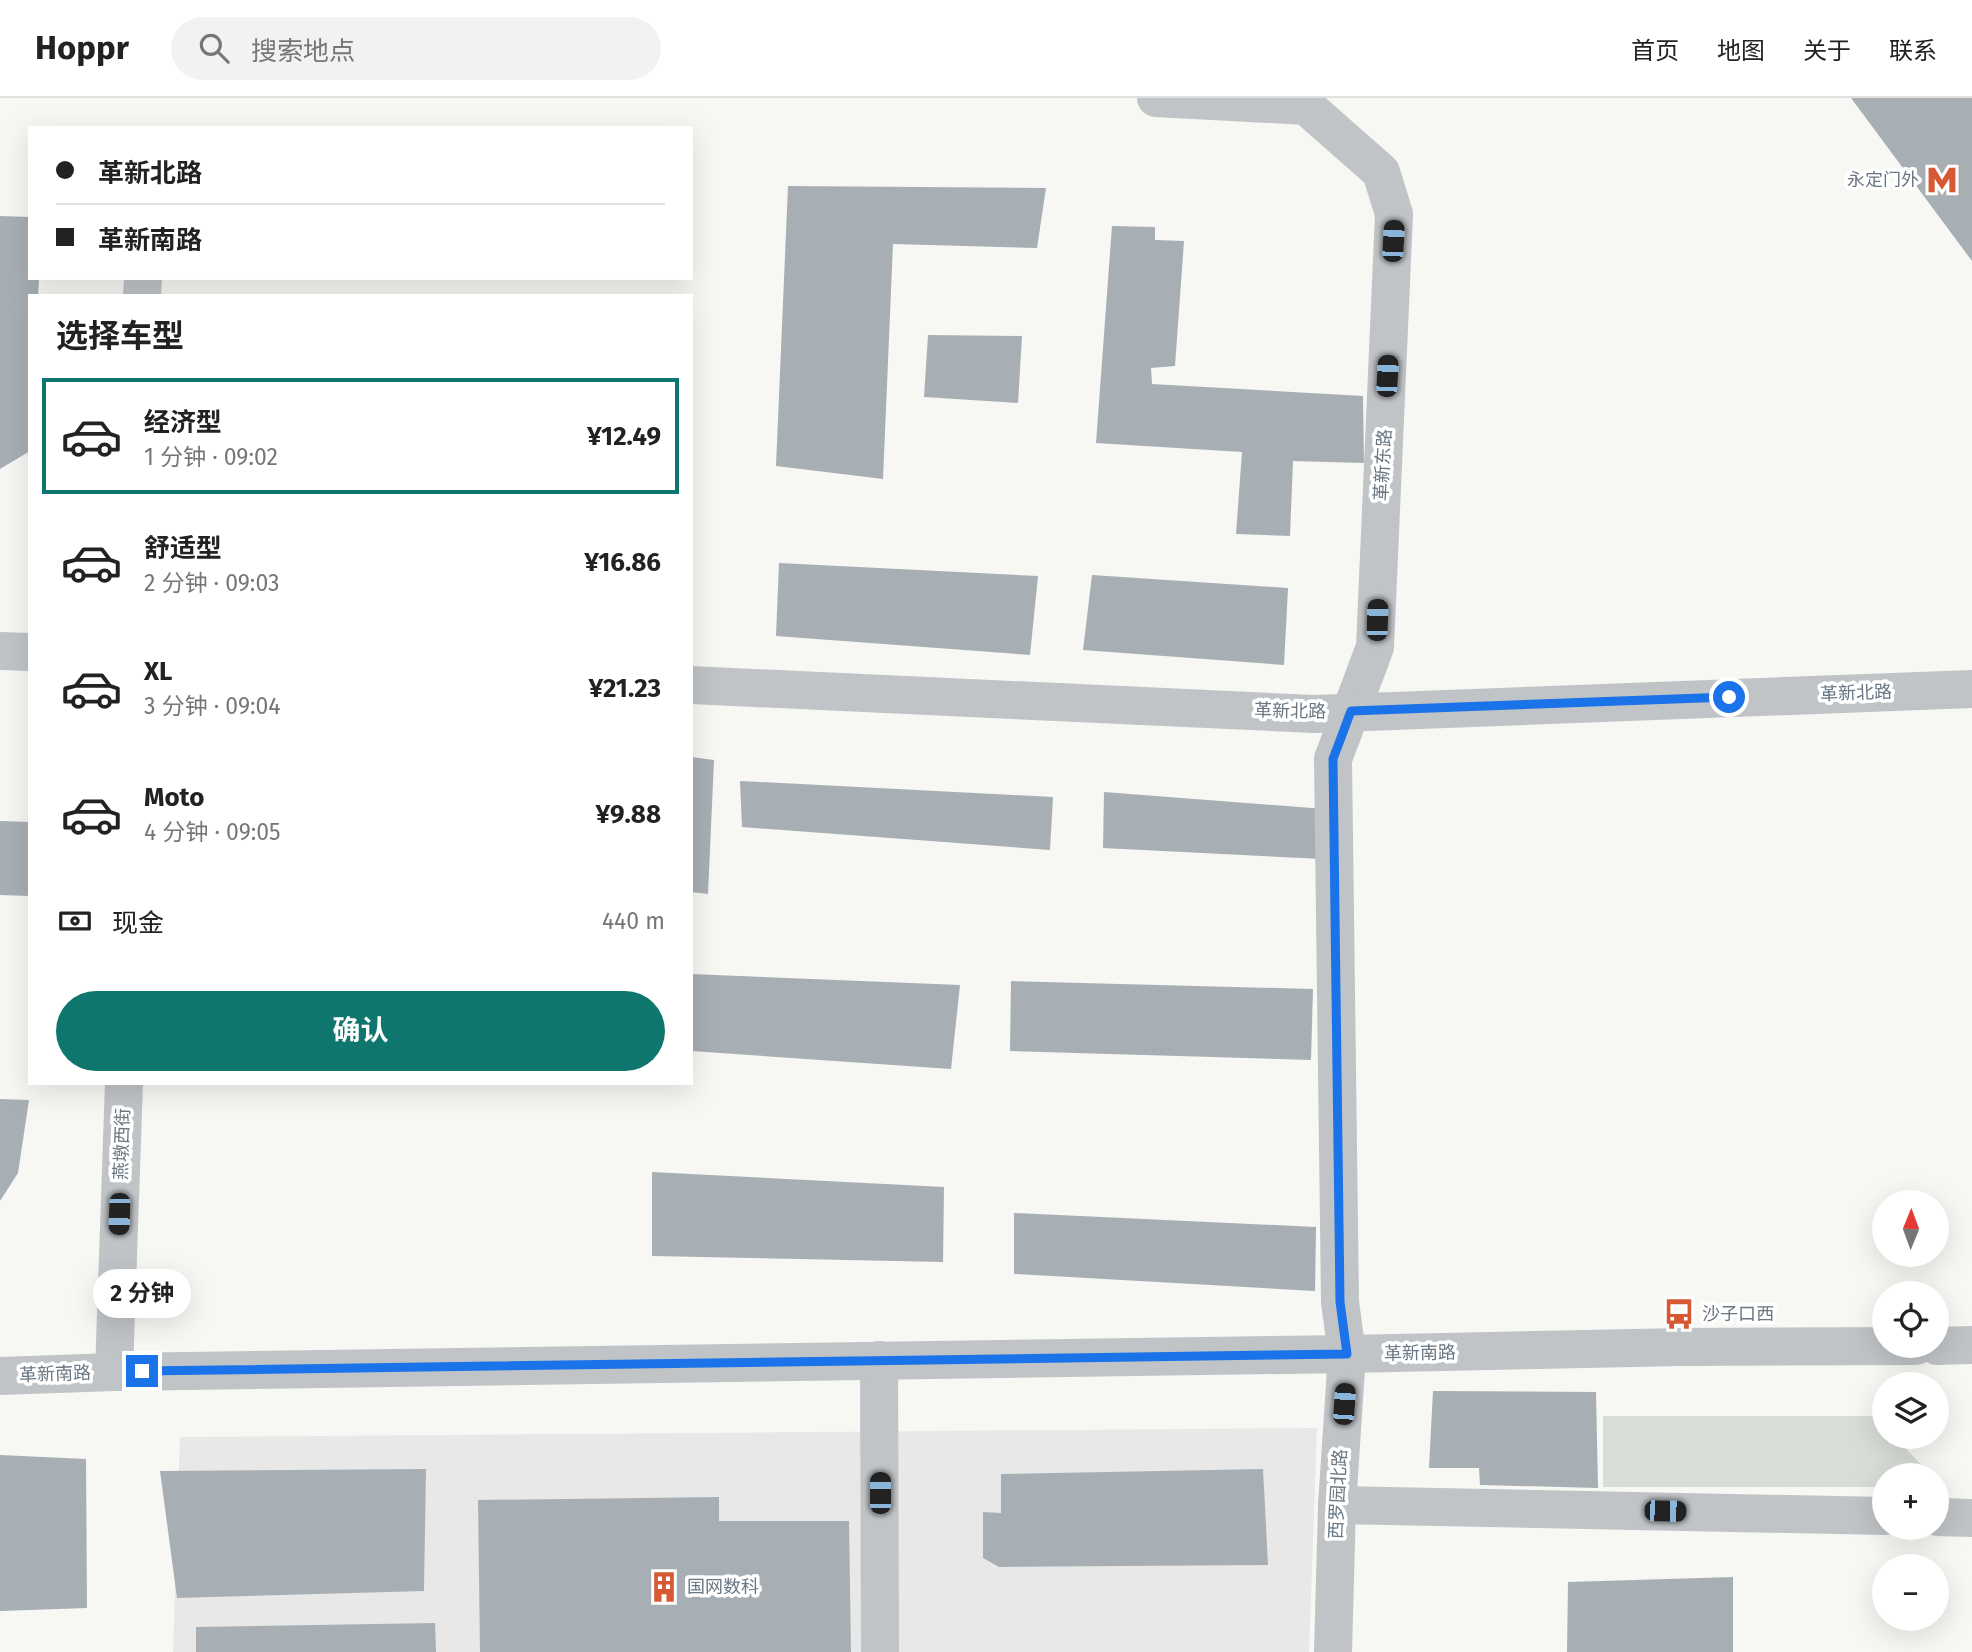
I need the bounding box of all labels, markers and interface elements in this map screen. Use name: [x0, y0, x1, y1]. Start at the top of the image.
search box: [171, 17, 661, 80]
text: Hoppr: [35, 28, 129, 68]
icon: search: [195, 29, 233, 67]
text: 搜索地点: [251, 36, 355, 67]
text: 首页: [1631, 37, 1679, 65]
text: 地图: [1717, 37, 1765, 65]
text: 关于: [1803, 37, 1851, 65]
text: 联系: [1889, 37, 1937, 65]
text: 革新北路: [98, 158, 202, 189]
metro station icon: 永定门外: [1925, 163, 1959, 197]
place label: 永定门外: [1847, 169, 1919, 191]
car: [1382, 219, 1405, 263]
text: 革新南路: [98, 225, 202, 256]
text: 选择车型: [56, 317, 184, 355]
car: [1376, 354, 1399, 398]
icon: car: [60, 405, 123, 468]
text: 经济型: [144, 407, 222, 438]
text: ¥12.49: [587, 421, 661, 452]
street label: 革新东路: [1370, 428, 1396, 502]
text: 1 分钟 · 09:02: [144, 443, 278, 471]
icon: car: [60, 531, 123, 594]
text: 舒适型: [144, 533, 222, 564]
text: ¥16.86: [584, 547, 661, 578]
text: 2 分钟 · 09:03: [144, 569, 279, 597]
car: [1366, 599, 1389, 641]
text: XL: [144, 656, 172, 687]
icon: car: [60, 657, 123, 720]
text: ¥21.23: [589, 673, 661, 704]
route start: [1713, 681, 1745, 713]
street label: 革新北路: [1820, 681, 1892, 705]
text: 3 分钟 · 09:04: [144, 692, 281, 720]
street label: 革新北路: [1254, 699, 1326, 723]
text: Moto: [144, 782, 204, 813]
icon: car: [60, 783, 123, 846]
text: ¥9.88: [596, 799, 661, 830]
text: 4 分钟 · 09:05: [144, 818, 281, 846]
icon: cash: [56, 902, 94, 940]
text: 440 m: [602, 907, 665, 935]
text: 现金: [112, 908, 164, 939]
button: 确认: [56, 991, 665, 1071]
street label: 燕墩西街: [110, 1108, 134, 1180]
north arrow: [1872, 1190, 1950, 1267]
map controls: [1872, 1190, 1949, 1631]
car: [108, 1193, 131, 1235]
callout: 2 分钟: [93, 1270, 191, 1318]
text: 2 分钟: [110, 1279, 174, 1307]
button: locate: [1872, 1281, 1949, 1358]
bus stop icon: 沙子口西: [1662, 1297, 1696, 1331]
place label: 沙子口西: [1702, 1303, 1774, 1325]
street label: 革新南路: [1384, 1341, 1456, 1365]
route end: [126, 1355, 158, 1387]
street label: 革新南路: [19, 1362, 91, 1386]
button: layers: [1872, 1372, 1949, 1449]
car: [1333, 1382, 1356, 1426]
street label: 西罗园北路: [1325, 1448, 1351, 1540]
button: +: [1872, 1463, 1949, 1540]
car: [870, 1472, 891, 1514]
car: [1644, 1500, 1687, 1522]
button: −: [1872, 1554, 1949, 1631]
building icon: 国网数科: [647, 1570, 681, 1604]
place label: 国网数科: [687, 1576, 759, 1598]

